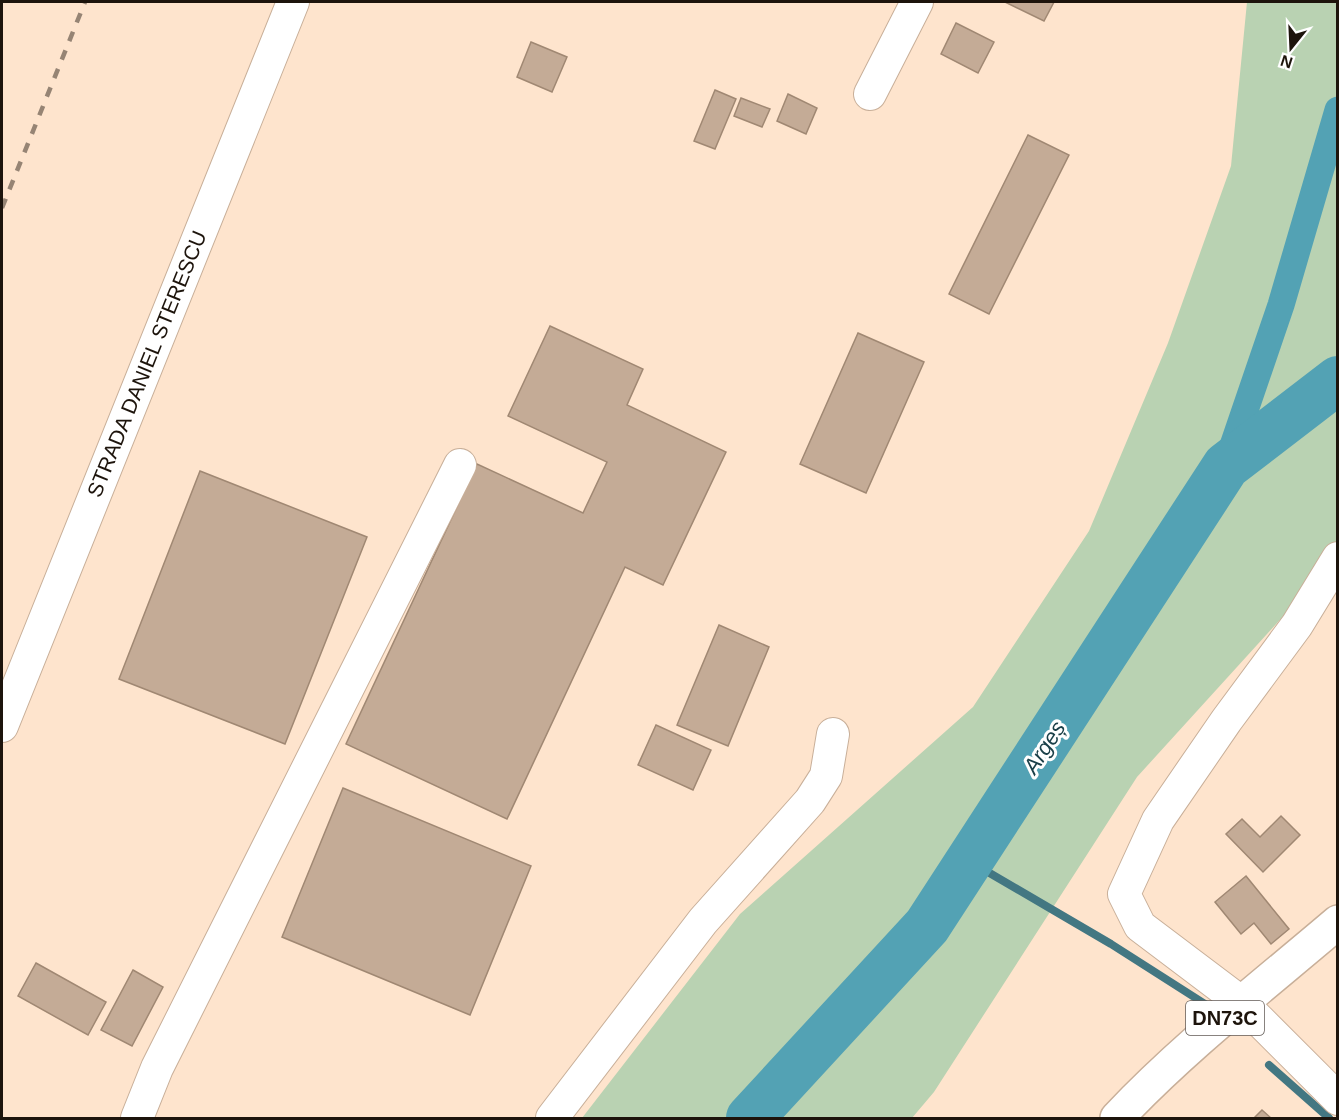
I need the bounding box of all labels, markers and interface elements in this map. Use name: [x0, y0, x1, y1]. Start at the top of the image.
north arrow: [1261, 18, 1321, 78]
text: N: [1278, 52, 1295, 72]
street label: STRADA DANIEL STERESCU: [82, 227, 211, 500]
water label: Argeș: [1017, 716, 1071, 780]
road number: DN73C: [1186, 1001, 1264, 1035]

